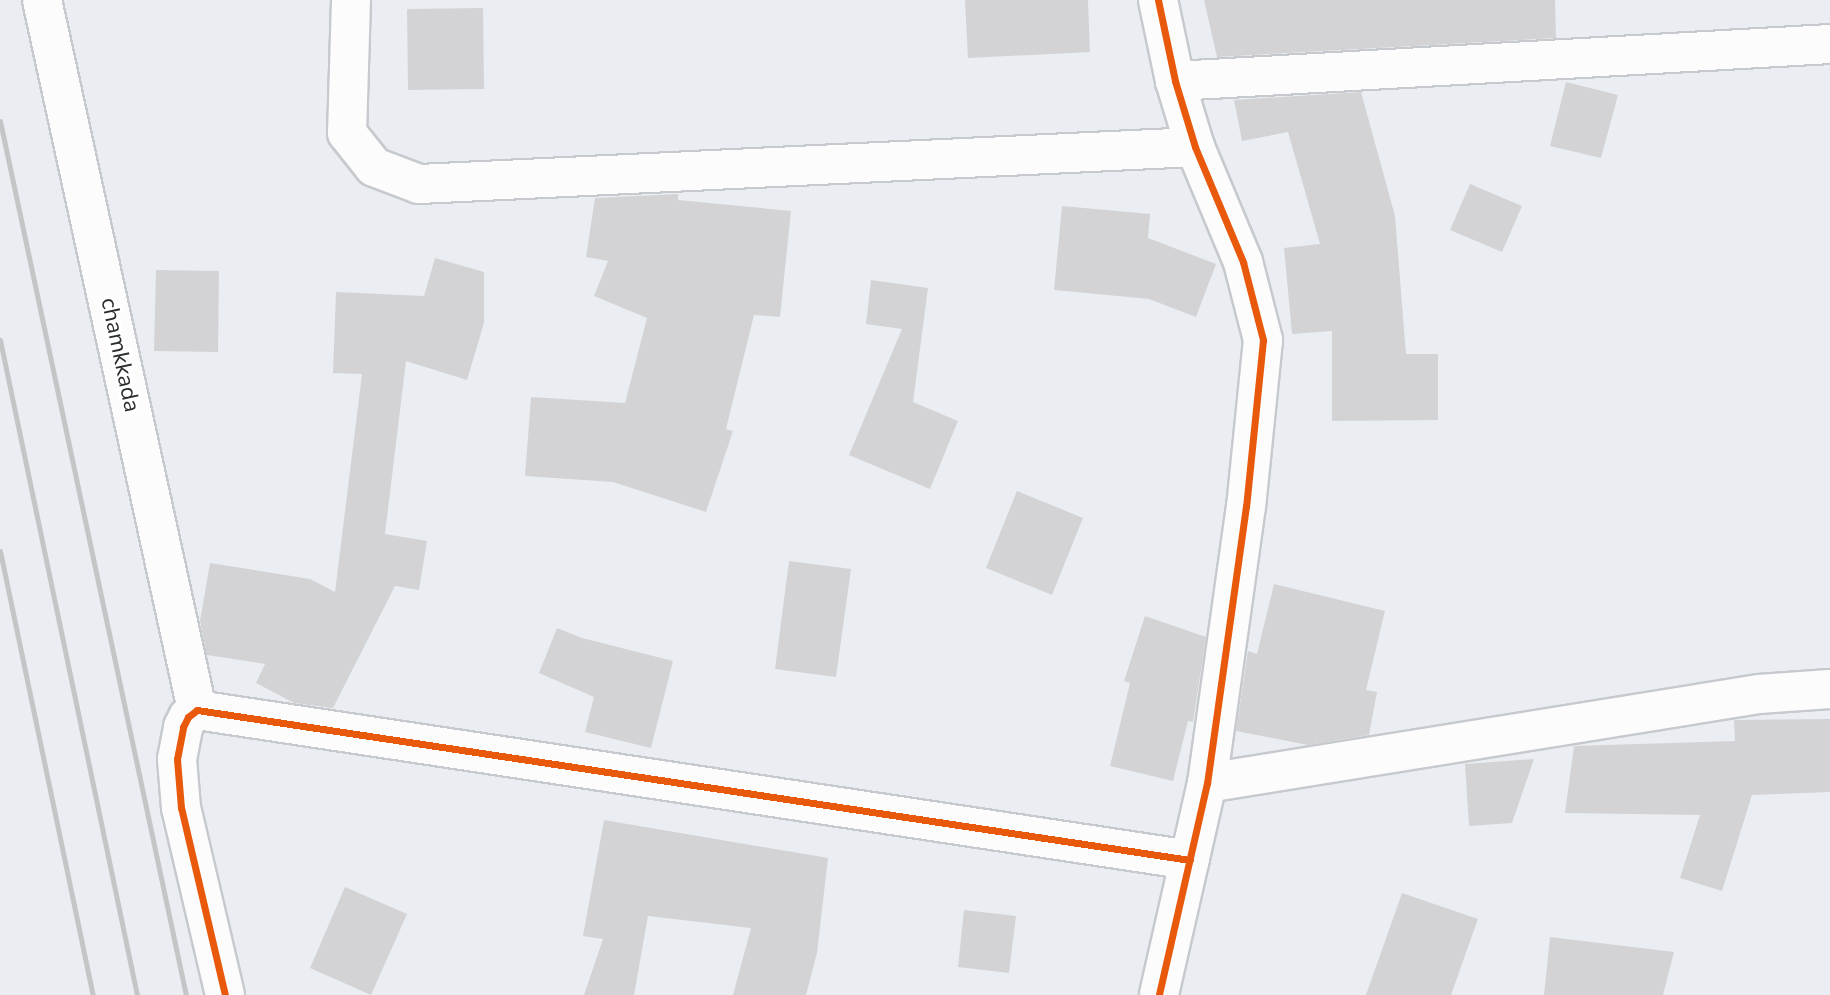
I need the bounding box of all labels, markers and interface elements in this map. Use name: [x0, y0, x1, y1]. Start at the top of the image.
street label: chamkkada: [94, 295, 146, 415]

